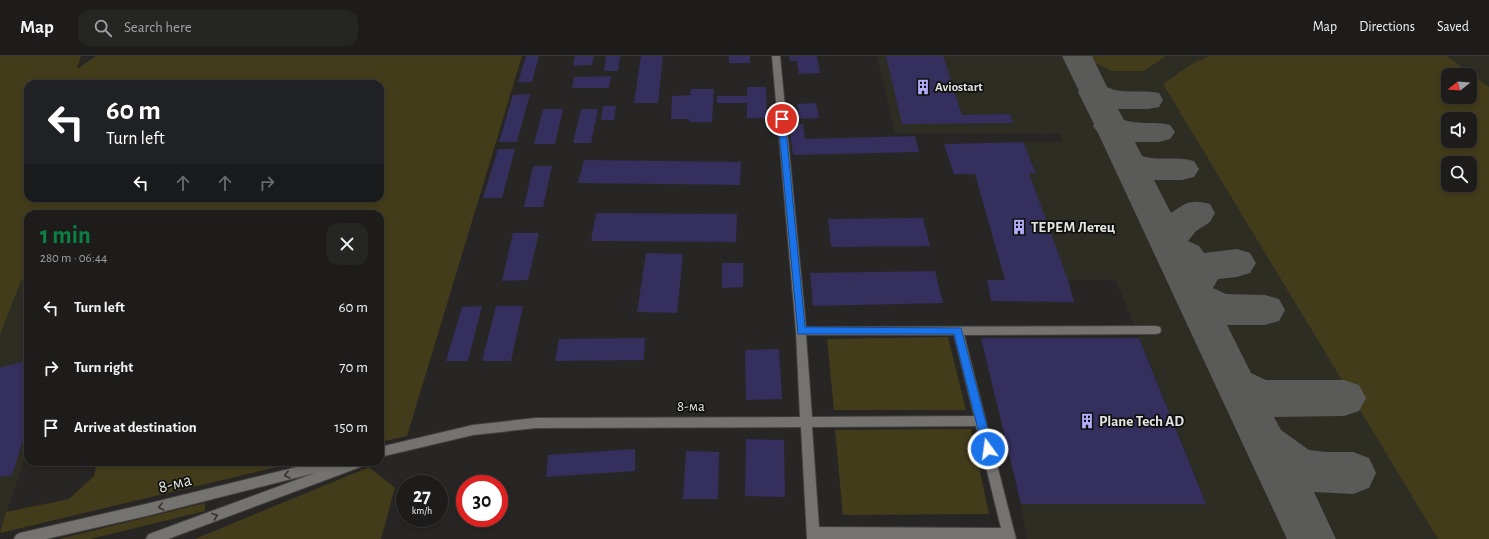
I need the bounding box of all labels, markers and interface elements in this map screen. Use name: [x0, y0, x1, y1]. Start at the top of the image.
search box: [78, 10, 358, 46]
icon: search: [92, 17, 114, 39]
text: Map: [20, 18, 54, 37]
text: Search here: [124, 20, 192, 35]
text: Map: [1313, 20, 1337, 34]
text: Directions: [1359, 20, 1415, 34]
text: Saved: [1437, 20, 1469, 34]
north arrow: [1441, 68, 1477, 104]
map controls: [1441, 68, 1477, 192]
building icon: Aviostart: [914, 78, 932, 96]
place label: Aviostart: [935, 81, 983, 94]
icon: left: [40, 96, 92, 148]
text: 60 m: [106, 97, 161, 125]
pin: [765, 102, 799, 136]
icon: arrive: [771, 108, 793, 130]
button: sound: [1441, 112, 1477, 148]
text: Turn left: [106, 130, 165, 148]
button: search: [1441, 156, 1477, 192]
icon: left: [130, 172, 152, 194]
icon: ahead: [172, 172, 194, 194]
icon: ahead: [214, 172, 236, 194]
icon: right: [256, 172, 278, 194]
building icon: ТЕРЕМ Летец: [1010, 218, 1028, 236]
place label: ТЕРЕМ Летец: [1031, 220, 1116, 235]
button: close: [326, 223, 368, 265]
text: 1 min: [40, 224, 91, 248]
text: 280 m · 06:44: [40, 252, 107, 265]
icon: left: [40, 297, 62, 319]
text: Turn left: [74, 300, 125, 315]
text: 60 m: [339, 300, 368, 315]
icon: right: [40, 357, 62, 379]
text: Turn right: [74, 360, 133, 375]
text: 70 m: [339, 360, 368, 375]
street label: 8-ма: [677, 399, 705, 414]
building icon: Plane Tech AD: [1078, 412, 1096, 430]
place label: Plane Tech AD: [1099, 414, 1184, 429]
icon: arrive: [40, 417, 62, 439]
text: Arrive at destination: [74, 420, 197, 435]
text: 150 m: [334, 420, 368, 435]
position arrow: [967, 428, 1009, 470]
one-way arrow: [284, 470, 291, 479]
street label: 8-ма: [157, 471, 193, 497]
speed limit sign: 30: [456, 475, 508, 527]
text: 27: [413, 486, 431, 506]
one-way arrow: [158, 502, 164, 510]
text: km/h: [412, 506, 432, 516]
one-way arrow: [211, 512, 218, 520]

